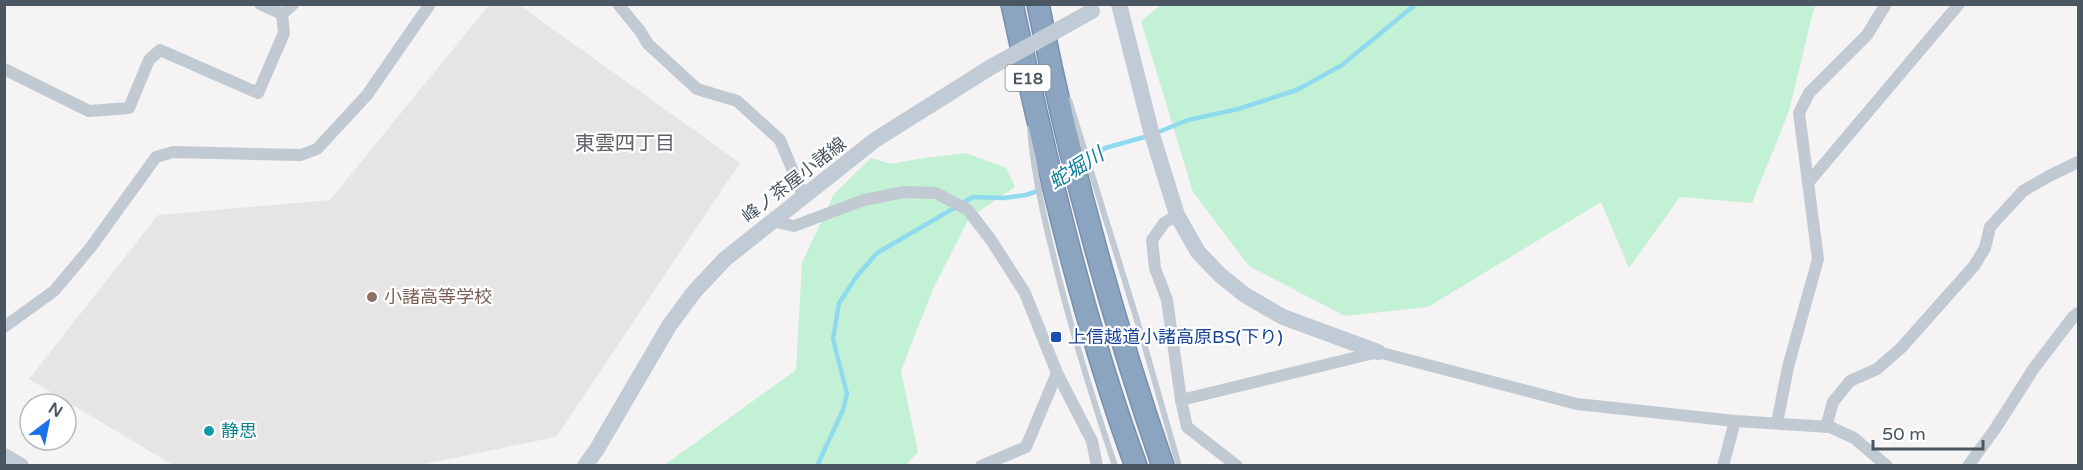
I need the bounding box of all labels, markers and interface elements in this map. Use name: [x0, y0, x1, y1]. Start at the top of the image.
road number: E18: [1006, 65, 1050, 91]
district label: 東雲四丁目: [575, 132, 675, 156]
street label: 峰ノ茶屋小諸線: [738, 133, 850, 227]
water label: 蛇堀川: [1045, 142, 1110, 195]
place label: 小諸高等学校: [384, 286, 492, 308]
marker: 小諸高等学校: [365, 290, 379, 304]
place label: 上信越道小諸高原BS(下り): [1068, 326, 1283, 348]
marker: 上信越道小諸高原BS(下り): [1049, 330, 1063, 344]
north arrow: [18, 392, 78, 452]
text: N: [45, 398, 66, 422]
scale bar: [1873, 413, 1982, 451]
place label: 静思: [221, 420, 257, 442]
text: 50 m: [1882, 423, 1926, 445]
marker: 静思: [202, 424, 216, 438]

